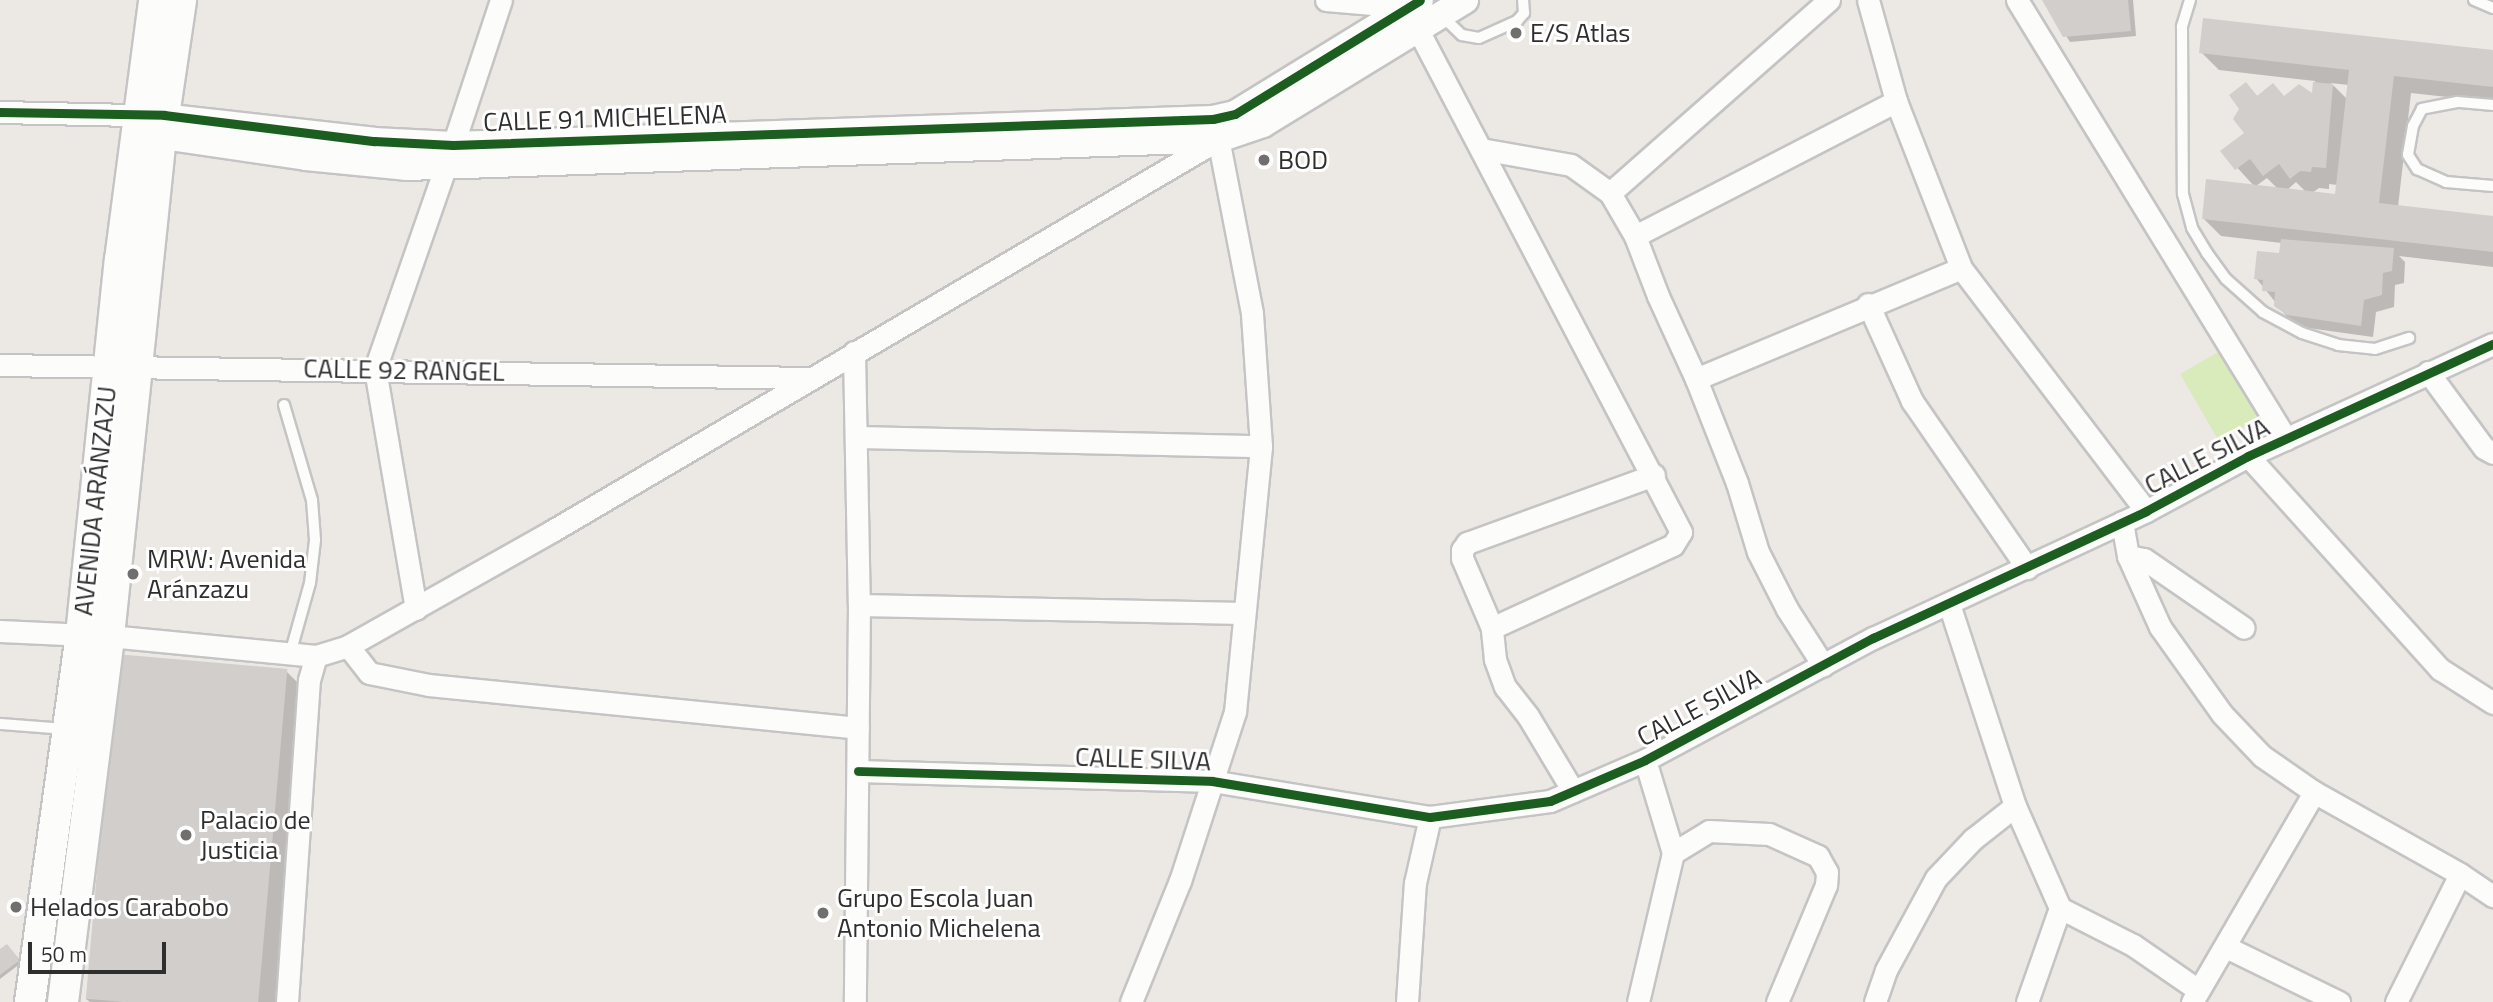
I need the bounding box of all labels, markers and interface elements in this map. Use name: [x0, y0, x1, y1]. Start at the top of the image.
place label: E/S Atlas: [1530, 17, 1630, 49]
marker: E/S Atlas: [1508, 25, 1524, 41]
street label: CALLE 91 MICHELENA: [483, 98, 727, 138]
place label: BOD: [1278, 144, 1328, 176]
marker: BOD: [1256, 152, 1272, 168]
street label: CALLE 92 RANGEL: [303, 353, 505, 387]
street label: AVENIDA ARÁNZAZU: [67, 385, 123, 617]
street label: CALLE SILVA: [2139, 411, 2275, 501]
place label: MRW: Avenida Aránzazu: [147, 543, 306, 604]
marker: MRW: Avenida Aránzazu: [125, 566, 141, 582]
street label: CALLE SILVA: [1632, 661, 1766, 753]
street label: CALLE SILVA: [1075, 741, 1211, 777]
place label: Palacio de Justicia: [200, 804, 311, 866]
marker: Palacio de Justicia: [178, 827, 194, 843]
place label: Grupo Escola Juan Antonio Michelena: [837, 882, 1040, 944]
place label: Helados Carabobo: [30, 891, 229, 923]
marker: Helados Carabobo: [8, 899, 24, 915]
marker: Grupo Escola Juan Antonio Michelena: [815, 905, 831, 921]
scale bar: [32, 928, 170, 972]
text: 50 m: [41, 938, 87, 970]

